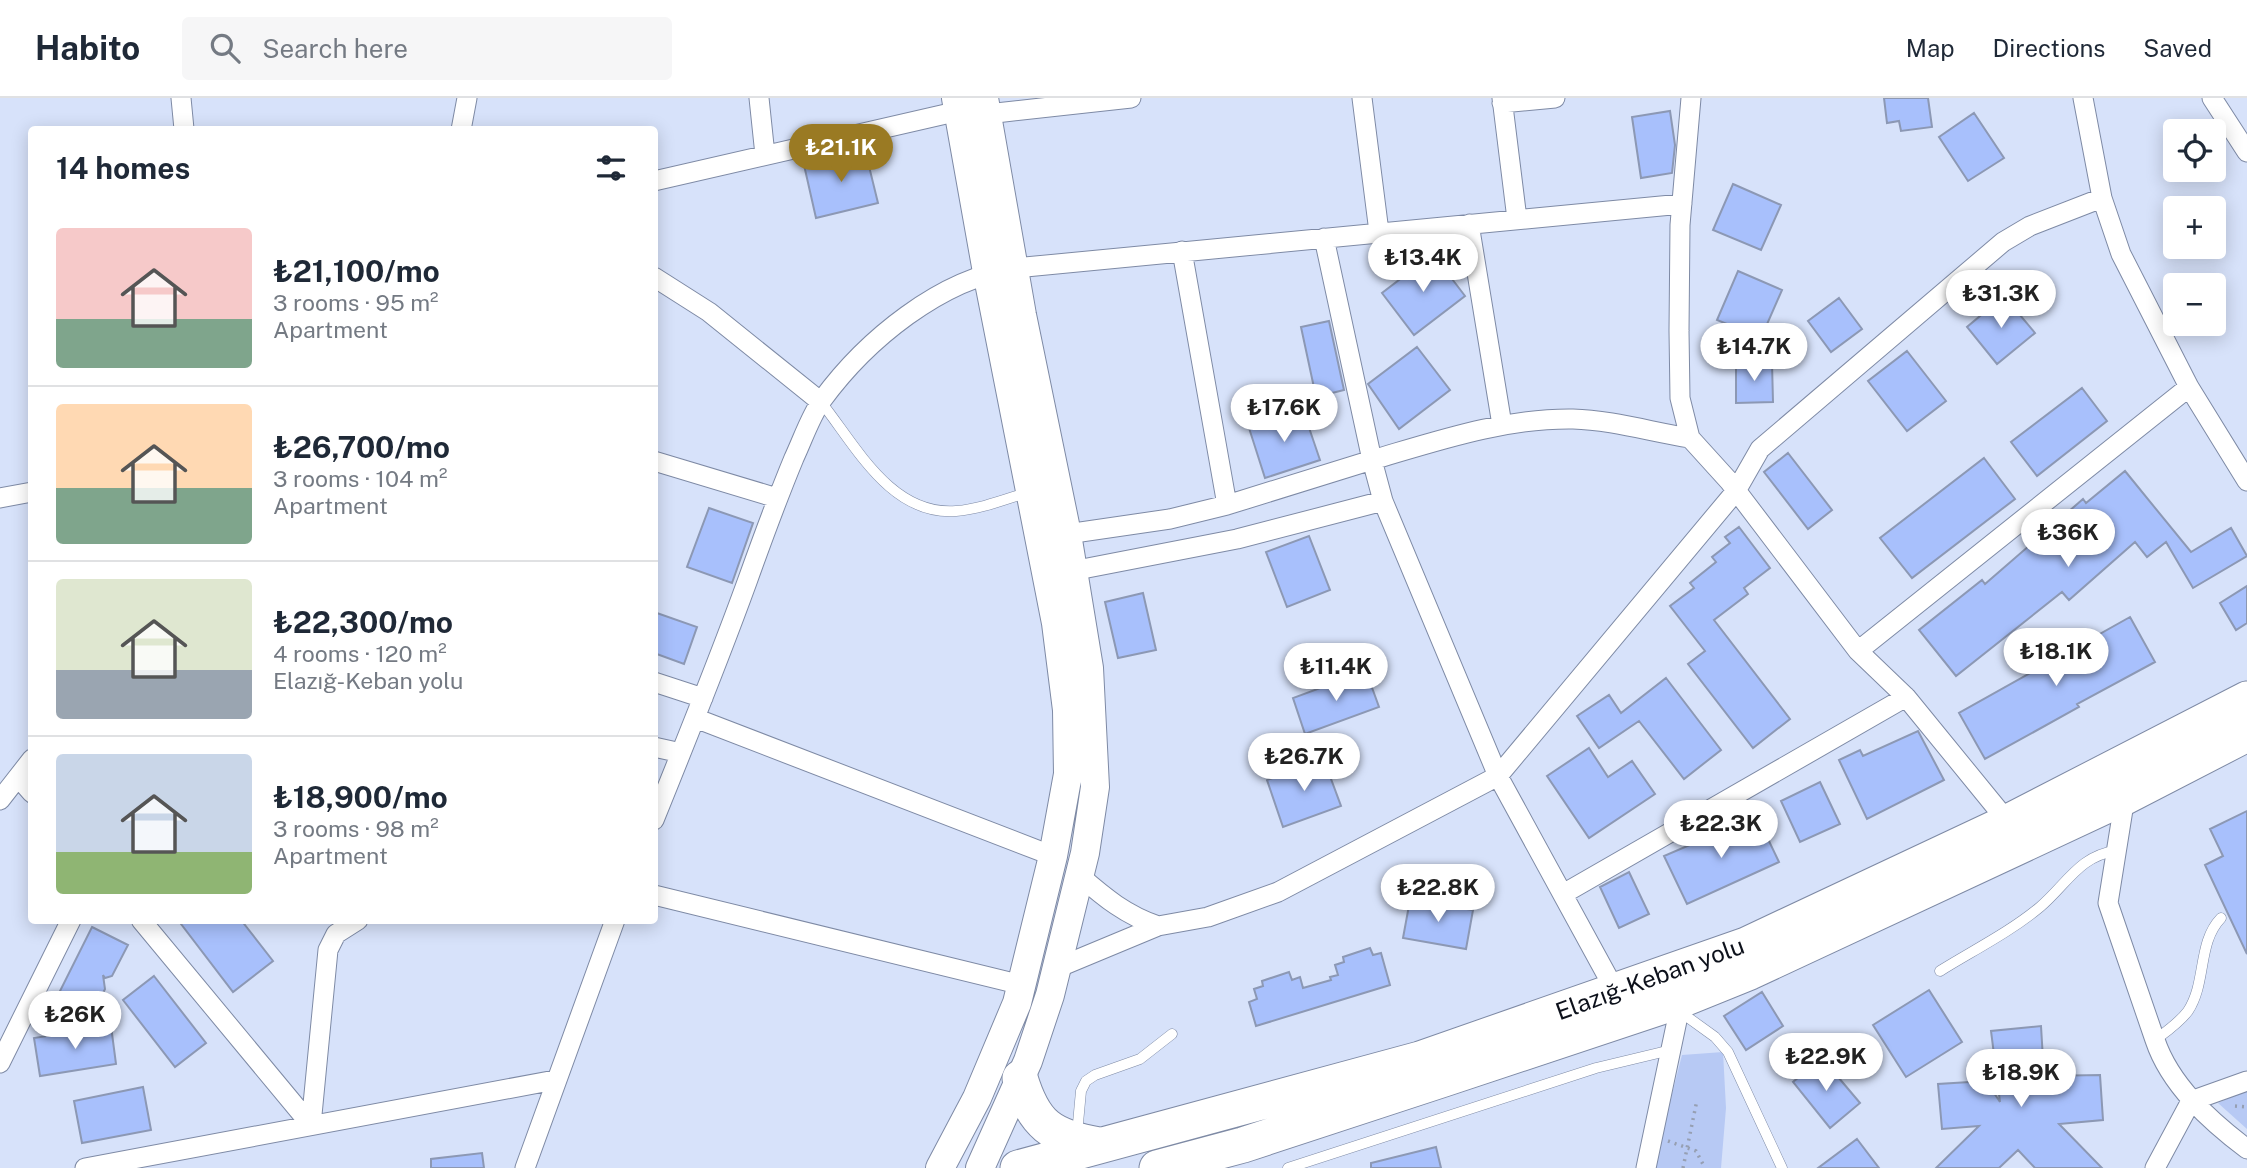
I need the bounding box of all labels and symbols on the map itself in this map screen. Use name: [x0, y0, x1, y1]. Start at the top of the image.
pin: ₺21.1K: [784, 125, 898, 184]
pin: ₺13.4K: [1366, 234, 1480, 294]
pin: ₺31.3K: [1944, 271, 2058, 330]
pin: ₺14.7K: [1697, 324, 1811, 383]
pin: ₺17.6K: [1227, 384, 1341, 444]
pin: ₺36K: [2027, 510, 2109, 569]
pin: ₺18.1K: [1999, 628, 2113, 688]
pin: ₺11.4K: [1279, 644, 1393, 703]
pin: ₺26.7K: [1247, 734, 1361, 793]
pin: ₺22.3K: [1664, 800, 1778, 860]
pin: ₺22.8K: [1381, 864, 1495, 924]
street label: Elazığ-Keban yolu: [1552, 931, 1748, 1025]
pin: ₺26K: [34, 992, 116, 1051]
pin: ₺22.9K: [1769, 1034, 1883, 1093]
pin: ₺18.9K: [1964, 1049, 2078, 1109]

